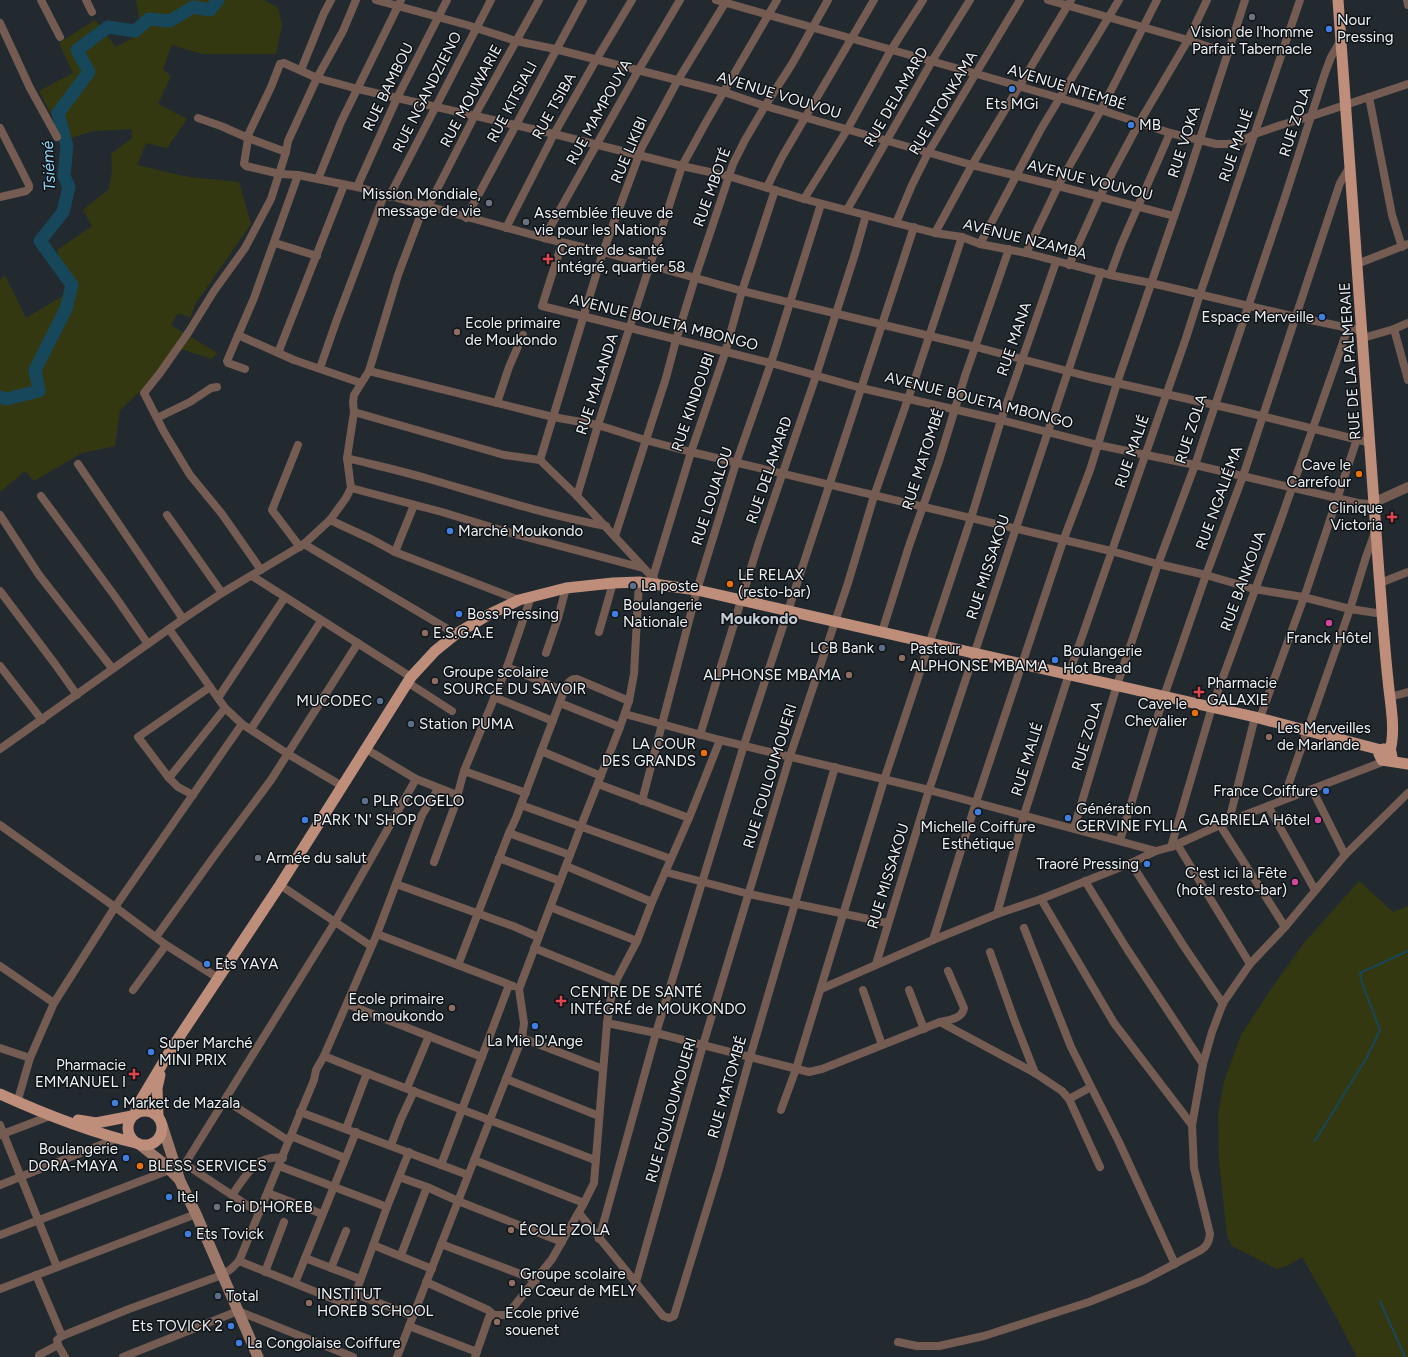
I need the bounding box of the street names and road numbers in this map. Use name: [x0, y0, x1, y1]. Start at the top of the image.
street label: RUE NGANDZIENO: [389, 28, 465, 156]
street label: RUE BAMBOU: [359, 40, 417, 134]
street label: RUE MOUWARIE: [436, 42, 506, 150]
street label: RUE DELAMARD: [860, 44, 932, 150]
street label: RUE NTONKAMA: [905, 48, 981, 158]
street label: RUE MAMPOUYA: [562, 56, 636, 168]
street label: RUE KITSIALI: [483, 58, 541, 146]
street label: AVENUE NTEMBÉ: [1006, 60, 1128, 114]
street label: AVENUE VOUVOU: [715, 68, 843, 122]
street label: RUE TSIBA: [528, 70, 580, 142]
street label: RUE ZOLA: [1275, 85, 1315, 159]
street label: RUE VOKA: [1164, 104, 1204, 180]
street label: RUE MALIÉ: [1215, 106, 1257, 184]
street label: RUE LIKIBI: [607, 114, 651, 186]
street label: RUE MBOTÉ: [689, 145, 735, 229]
street label: AVENUE VOUVOU: [1025, 156, 1155, 204]
street label: AVENUE NZAMBA: [961, 215, 1089, 263]
street label: RUE DE LA PALMERAIE: [1336, 282, 1364, 440]
street label: AVENUE BOUETA MBONGO: [568, 290, 760, 354]
street label: RUE MANA: [993, 300, 1035, 378]
street label: RUE MALANDA: [572, 331, 622, 437]
street label: RUE KINDOUBI: [668, 350, 718, 454]
street label: AVENUE BOUETA MBONGO: [883, 368, 1075, 432]
street label: RUE ZOLA: [1171, 392, 1211, 466]
street label: RUE MATOMBÉ: [898, 406, 948, 512]
street label: RUE MALIÉ: [1111, 412, 1153, 490]
street label: RUE DELAMARD: [742, 414, 796, 526]
street label: RUE NGALIÉMA: [1192, 444, 1246, 552]
street label: RUE LOUALOU: [688, 445, 736, 547]
street label: RUE MISSAKOU: [963, 512, 1013, 622]
street label: RUE BANKOUA: [1217, 529, 1269, 633]
street label: RUE ZOLA: [1068, 699, 1106, 773]
street label: RUE FOULOUMOUERI: [739, 702, 801, 850]
street label: RUE MALIÉ: [1007, 720, 1047, 798]
street label: RUE MISSAKOU: [863, 821, 913, 931]
street label: RUE MATOMBÉ: [704, 1034, 750, 1140]
street label: RUE FOULOUMOUERI: [642, 1035, 700, 1185]

